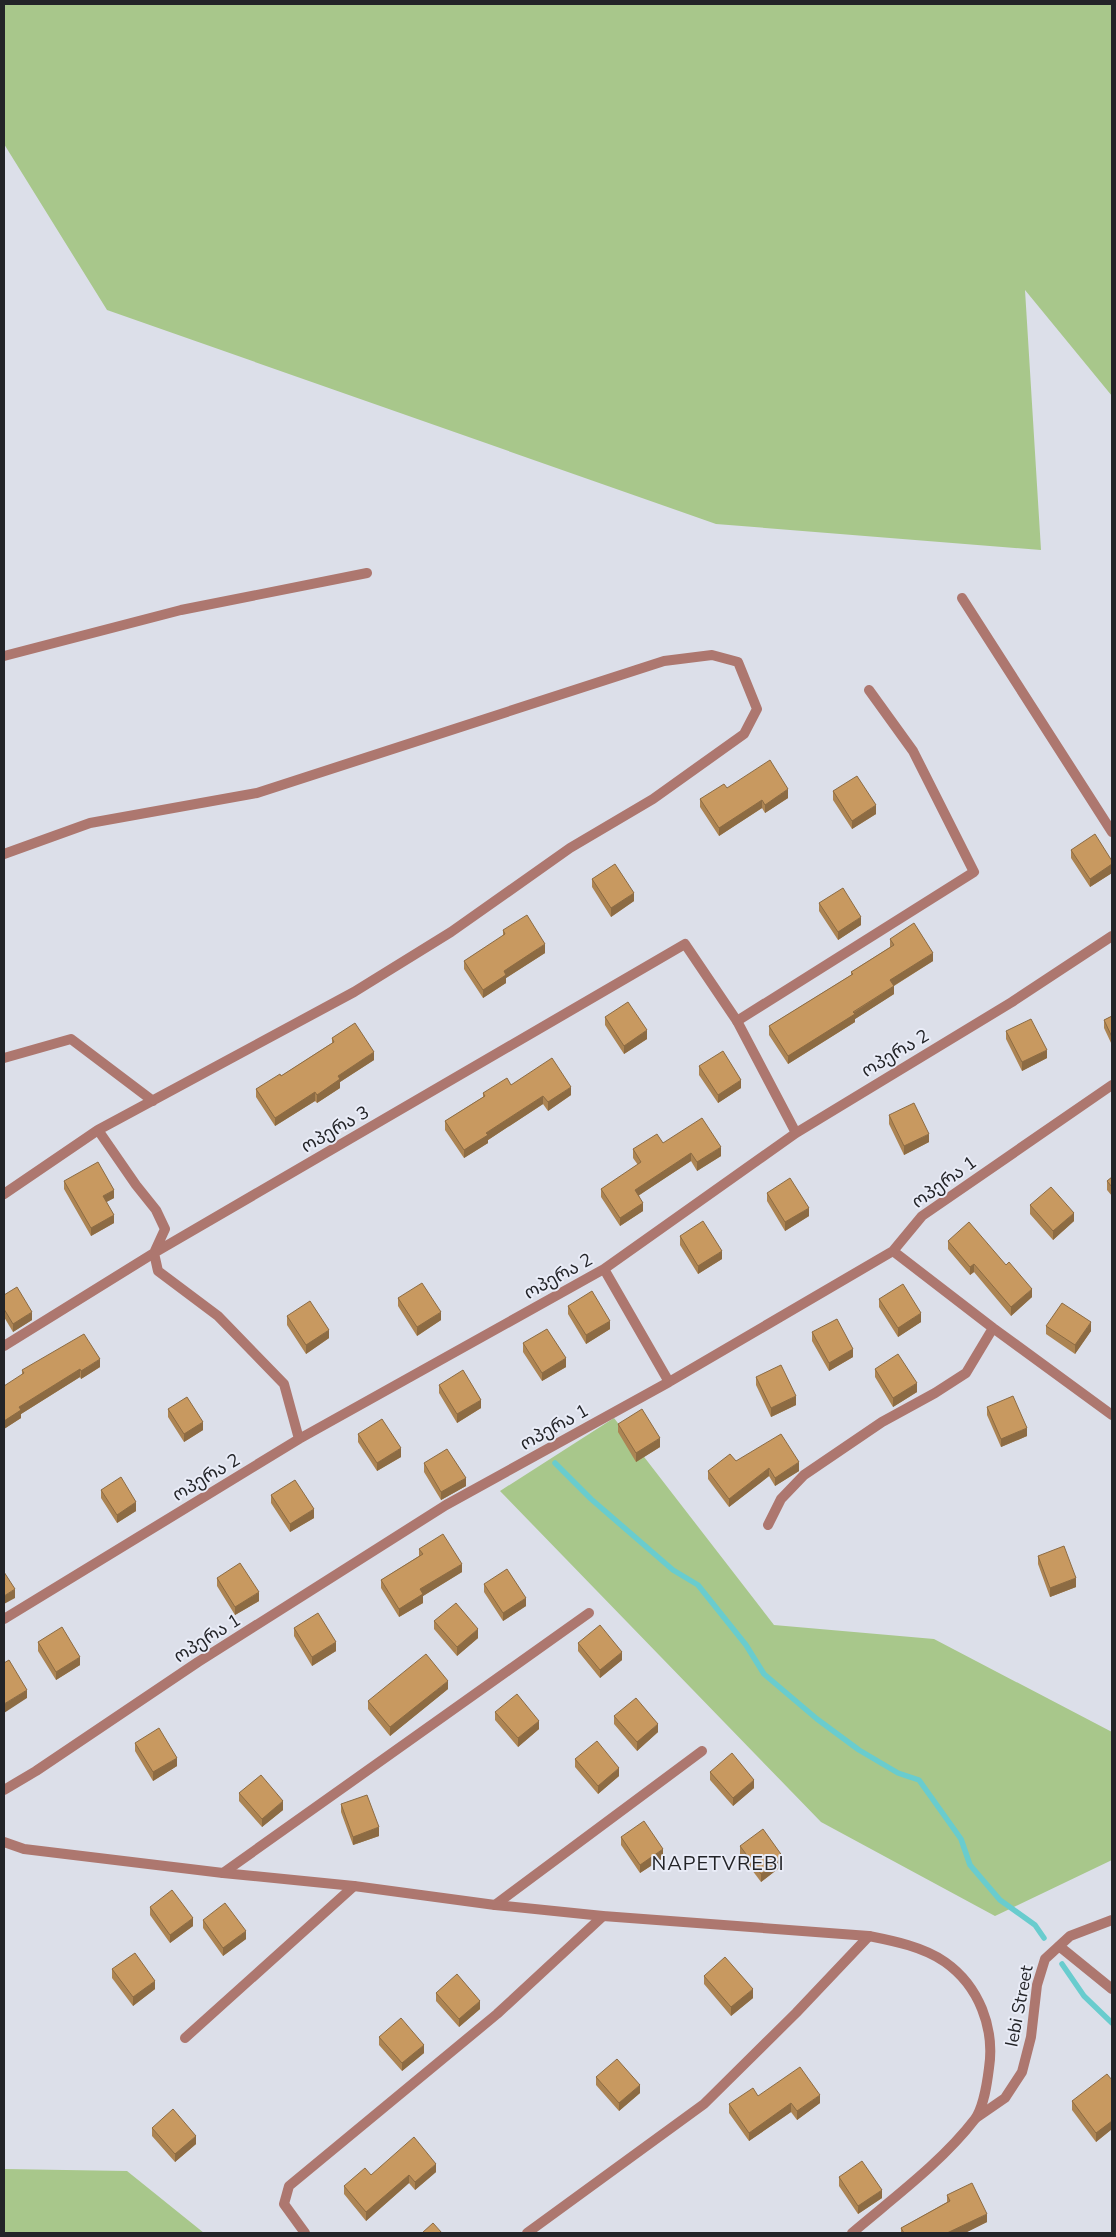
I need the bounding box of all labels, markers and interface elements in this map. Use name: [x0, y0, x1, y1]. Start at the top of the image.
street label: ოპერა 2: [857, 1023, 933, 1083]
street label: ოპერა 3: [297, 1100, 373, 1158]
street label: ოპერა 1: [907, 1150, 981, 1214]
street label: ოპერა 2: [519, 1247, 597, 1305]
street label: ოპერა 1: [515, 1398, 593, 1456]
street label: ოპერა 2: [168, 1447, 244, 1507]
street label: ოპერა 1: [169, 1608, 245, 1668]
district label: NAPETVREBI: [651, 1850, 785, 1877]
street label: Iebi Street: [999, 1962, 1039, 2049]

